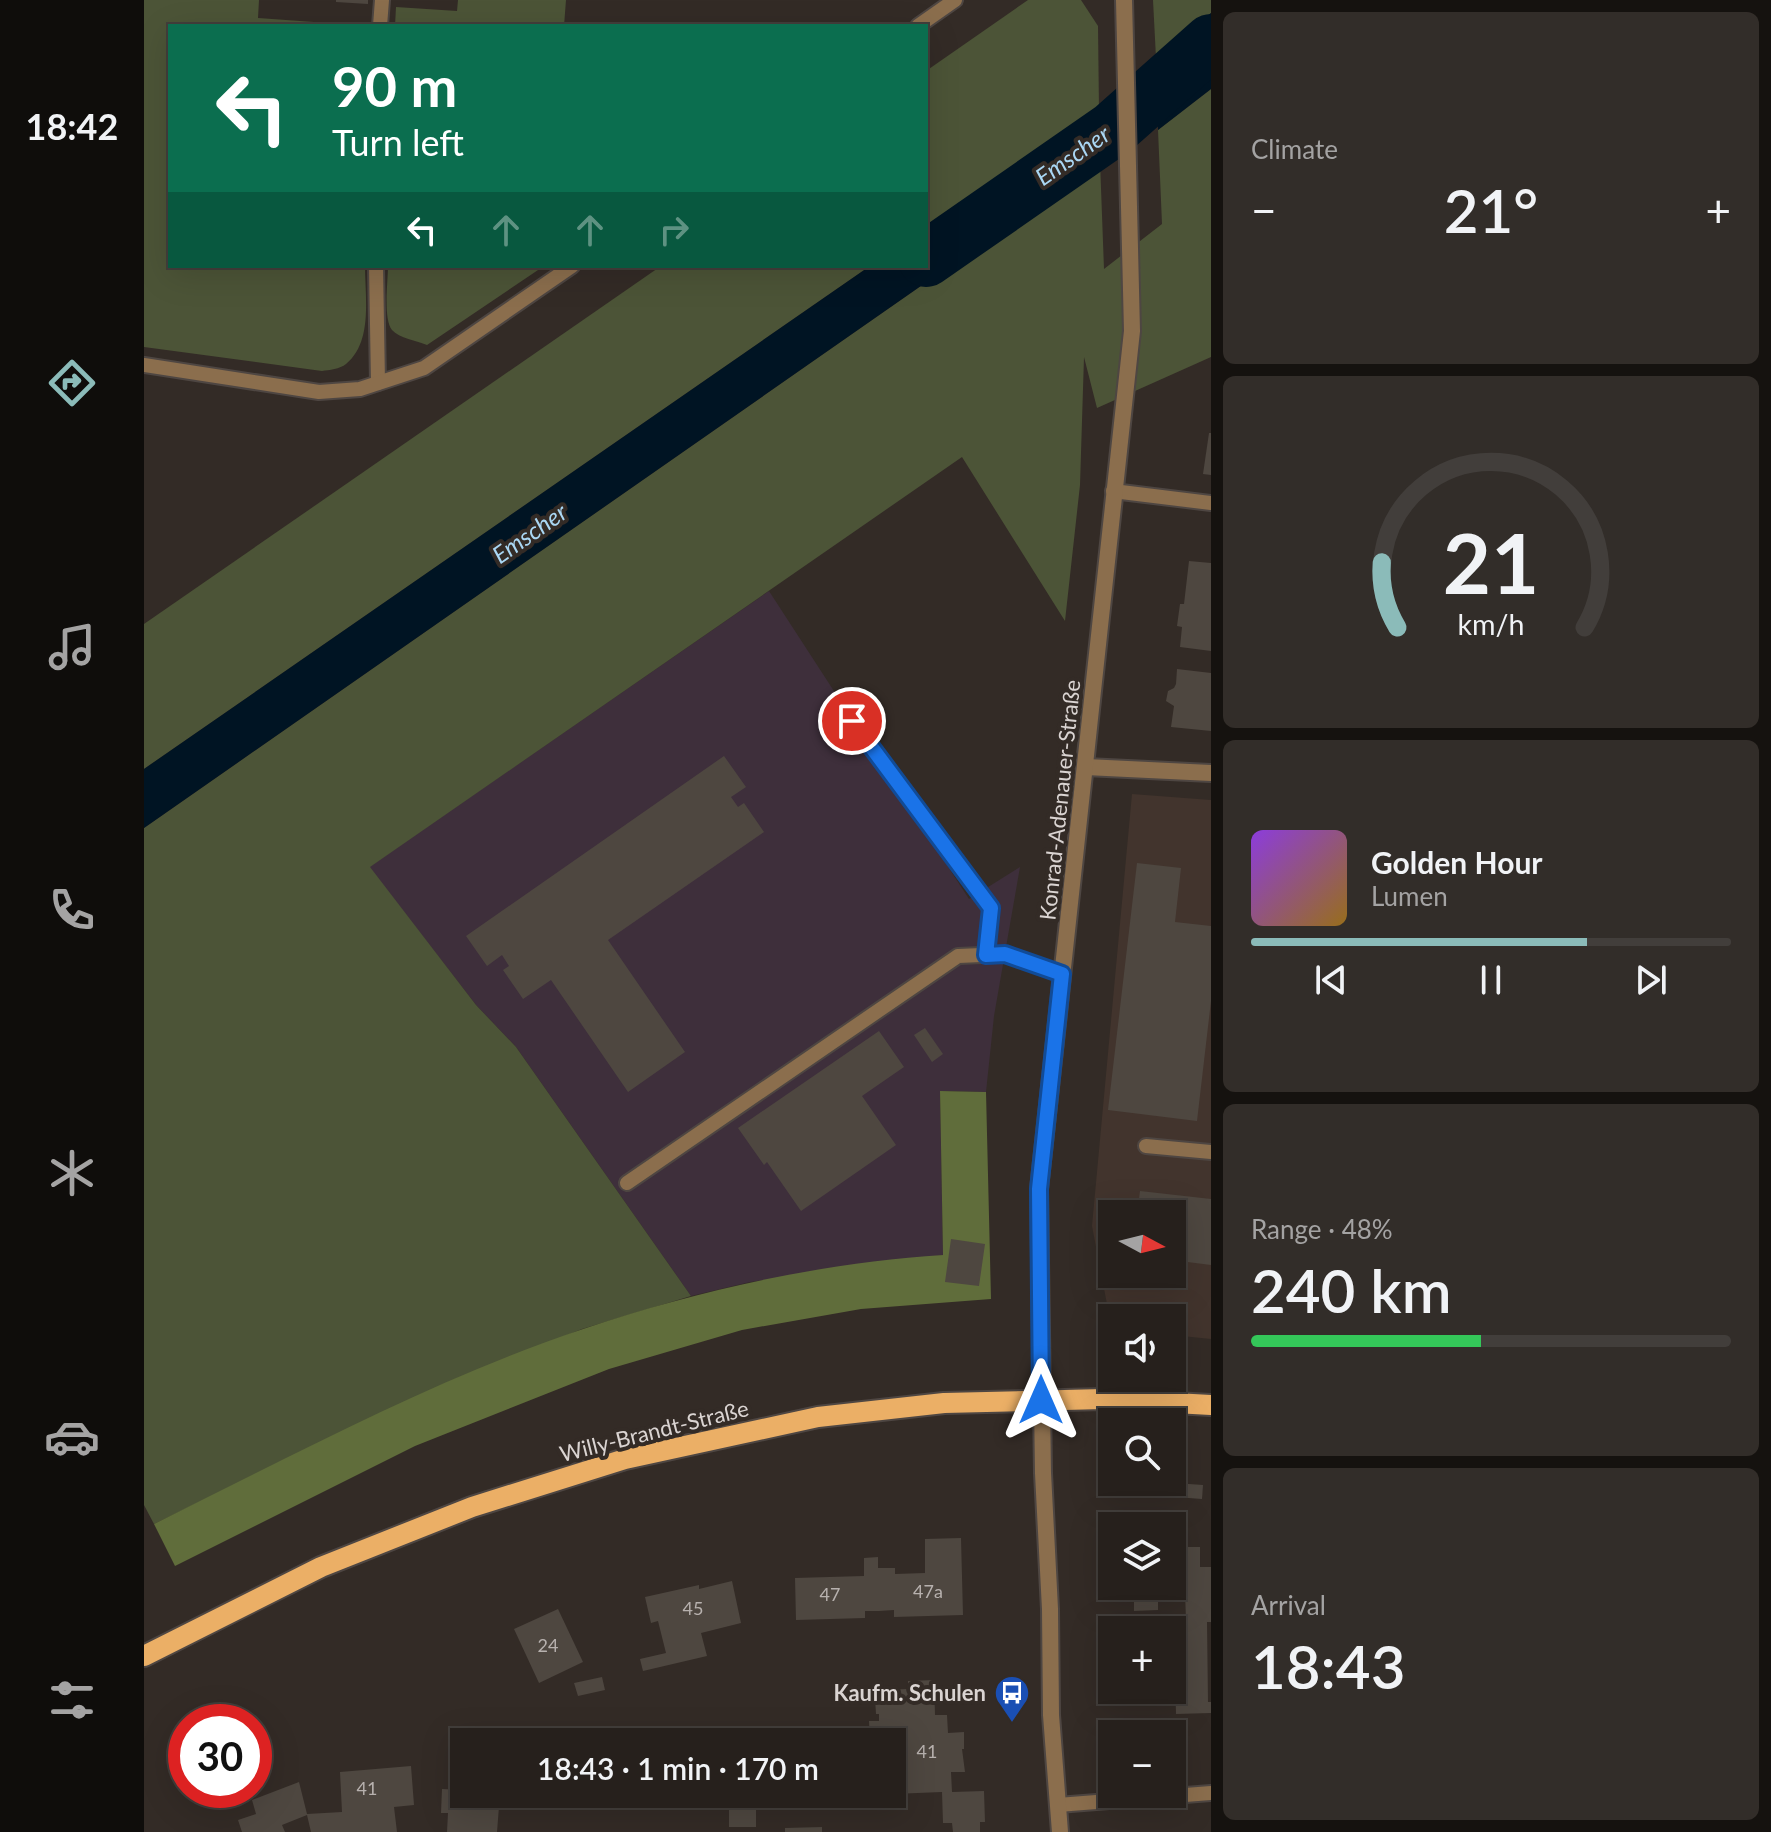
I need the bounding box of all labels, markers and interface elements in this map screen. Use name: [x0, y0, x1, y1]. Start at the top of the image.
text: 90 m: [332, 52, 457, 119]
icon: left: [200, 56, 304, 160]
text: 18:42: [26, 104, 118, 148]
water label: Emscher: [1029, 118, 1116, 191]
text: Turn left: [332, 120, 464, 164]
text: Climate: [1251, 133, 1338, 165]
text: 21°: [1444, 174, 1538, 246]
text: −: [1251, 184, 1277, 236]
text: +: [1705, 184, 1731, 236]
icon: left: [400, 208, 444, 252]
icon: ahead: [484, 208, 528, 252]
icon: ahead: [568, 208, 612, 252]
icon: right: [652, 208, 696, 252]
icon: directions: [44, 355, 100, 411]
water label: Emscher: [486, 496, 573, 569]
text: 21: [1443, 512, 1539, 612]
text: km/h: [1458, 607, 1524, 641]
icon: music: [44, 619, 100, 675]
street label: Konrad-Adenauer-Straße: [1033, 678, 1086, 922]
pin: [818, 687, 886, 755]
icon: arrive: [830, 699, 874, 743]
text: Golden Hour: [1371, 844, 1543, 880]
text: Lumen: [1371, 880, 1448, 912]
icon: phone: [44, 882, 100, 938]
icon: previous: [1309, 958, 1353, 1002]
icon: pause: [1469, 958, 1513, 1002]
icon: next: [1629, 958, 1673, 1002]
icon: climate: [44, 1145, 100, 1201]
north arrow: [1098, 1200, 1186, 1288]
map controls: [1098, 1200, 1186, 1808]
text: Range · 48%: [1251, 1213, 1393, 1245]
text: 240 km: [1251, 1254, 1452, 1326]
button: sound: [1098, 1304, 1186, 1392]
position arrow: [999, 1358, 1083, 1442]
street label: Willy-Brandt-Straße: [557, 1394, 751, 1467]
button: search: [1098, 1408, 1186, 1496]
icon: car: [44, 1409, 100, 1465]
button: layers: [1098, 1512, 1186, 1600]
house number: 47a: [913, 1580, 943, 1602]
house number: 47: [820, 1583, 840, 1605]
text: Arrival: [1251, 1589, 1326, 1621]
house number: 45: [683, 1597, 703, 1619]
button: +: [1098, 1616, 1186, 1704]
text: 18:43: [1251, 1630, 1405, 1702]
house number: 24: [538, 1634, 558, 1656]
icon: filters: [44, 1672, 100, 1728]
bus stop icon: Kaufm. Schulen: [993, 1674, 1031, 1724]
place label: Kaufm. Schulen: [833, 1679, 986, 1706]
speed limit sign: 30: [168, 1704, 272, 1808]
button: −: [1098, 1720, 1186, 1808]
house number: 41: [917, 1740, 937, 1762]
text: 18:43 · 1 min · 170 m: [537, 1750, 819, 1786]
house number: 41: [357, 1777, 377, 1799]

